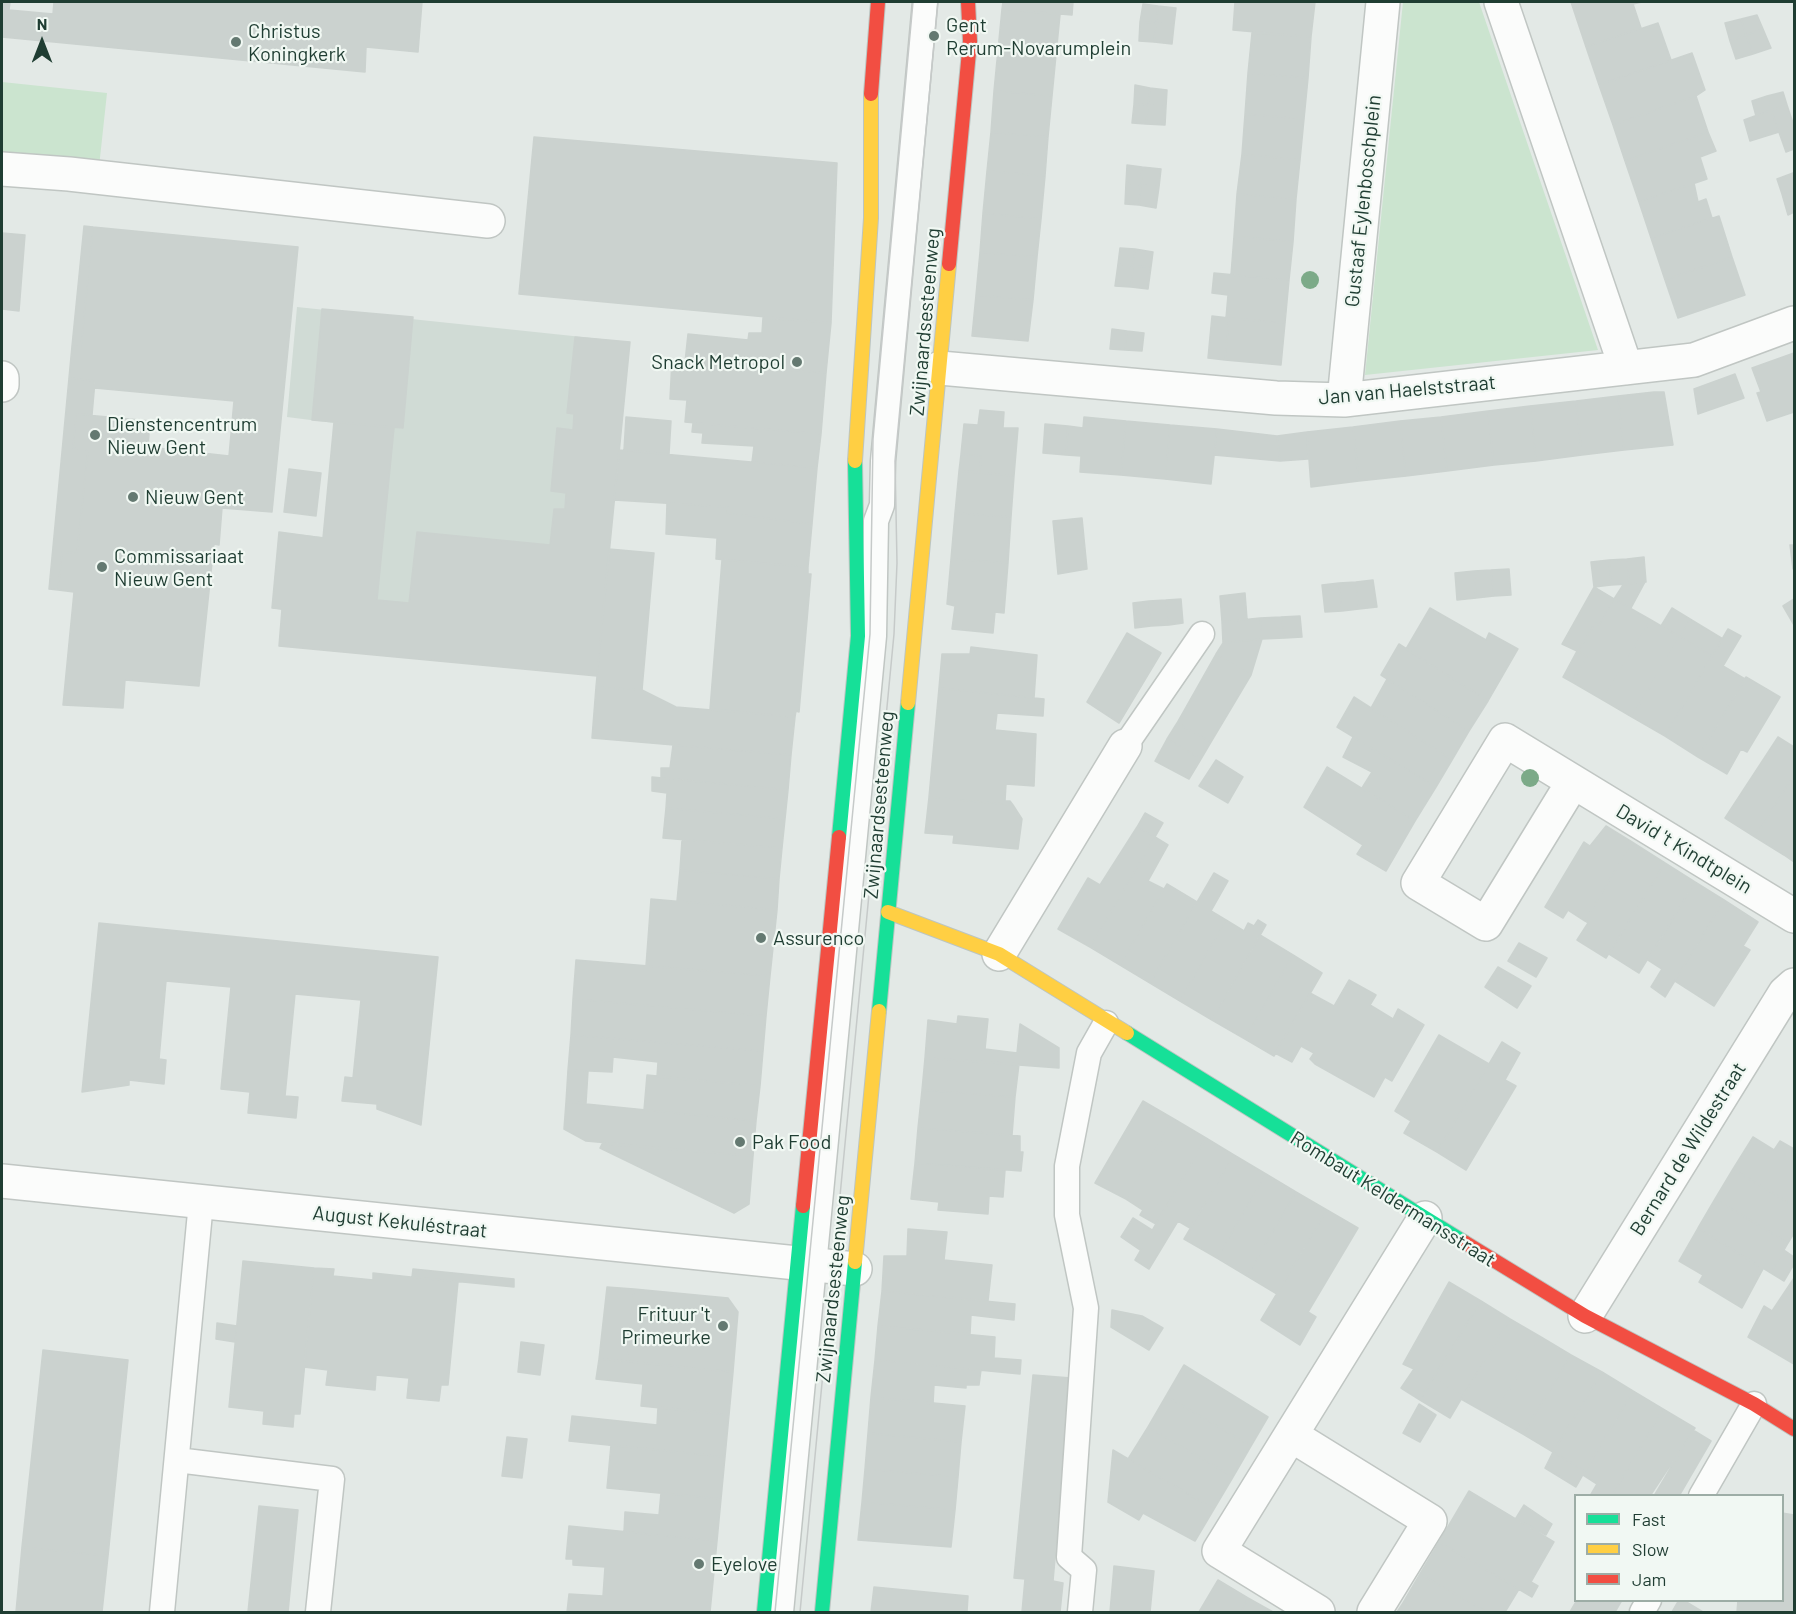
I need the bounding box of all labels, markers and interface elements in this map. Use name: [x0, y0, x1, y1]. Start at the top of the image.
north arrow: [12, 12, 72, 72]
place label: Gent Rerum-Novarumplein: [946, 13, 1131, 60]
text: N: [37, 14, 47, 33]
place label: Christus Koningkerk: [248, 19, 346, 66]
marker: Gent Rerum-Novarumplein: [927, 29, 941, 43]
marker: Christus Koningkerk: [229, 35, 243, 49]
street label: Gustaaf Eylenboschplein: [1340, 94, 1386, 308]
street label: Zwijnaardsesteenweg: [905, 227, 945, 417]
place label: Snack Metropol: [651, 350, 785, 374]
marker: Snack Metropol: [790, 355, 804, 369]
street label: Jan van Haelststraat: [1317, 370, 1497, 410]
place label: Dienstencentrum Nieuw Gent: [107, 412, 257, 459]
marker: Dienstencentrum Nieuw Gent: [88, 428, 102, 442]
place label: Nieuw Gent: [145, 485, 244, 509]
marker: Nieuw Gent: [126, 490, 140, 504]
place label: Commissariaat Nieuw Gent: [114, 544, 244, 591]
marker: Commissariaat Nieuw Gent: [95, 560, 109, 574]
street label: Zwijnaardsesteenweg: [859, 710, 899, 900]
street label: David 't Kindtplein: [1612, 799, 1756, 899]
place label: Assurenco: [773, 926, 865, 950]
marker: Assurenco: [754, 931, 768, 945]
street label: Bernard de Wildestraat: [1625, 1058, 1751, 1240]
street label: Rombaut Keldermansstraat: [1286, 1126, 1500, 1272]
place label: Pak Food: [752, 1130, 831, 1154]
marker: Pak Food: [733, 1135, 747, 1149]
street label: Zwijnaardsesteenweg: [811, 1194, 855, 1384]
street label: August Kekuléstraat: [312, 1201, 488, 1243]
place label: Frituur 't Primeurke: [621, 1302, 711, 1349]
marker: Frituur 't Primeurke: [716, 1319, 730, 1333]
legend: [1574, 1494, 1784, 1602]
text: Fast: [1632, 1508, 1666, 1530]
text: Slow: [1632, 1538, 1669, 1560]
place label: Eyelove: [711, 1552, 778, 1576]
marker: Eyelove: [692, 1557, 706, 1571]
text: Jam: [1632, 1568, 1666, 1590]

